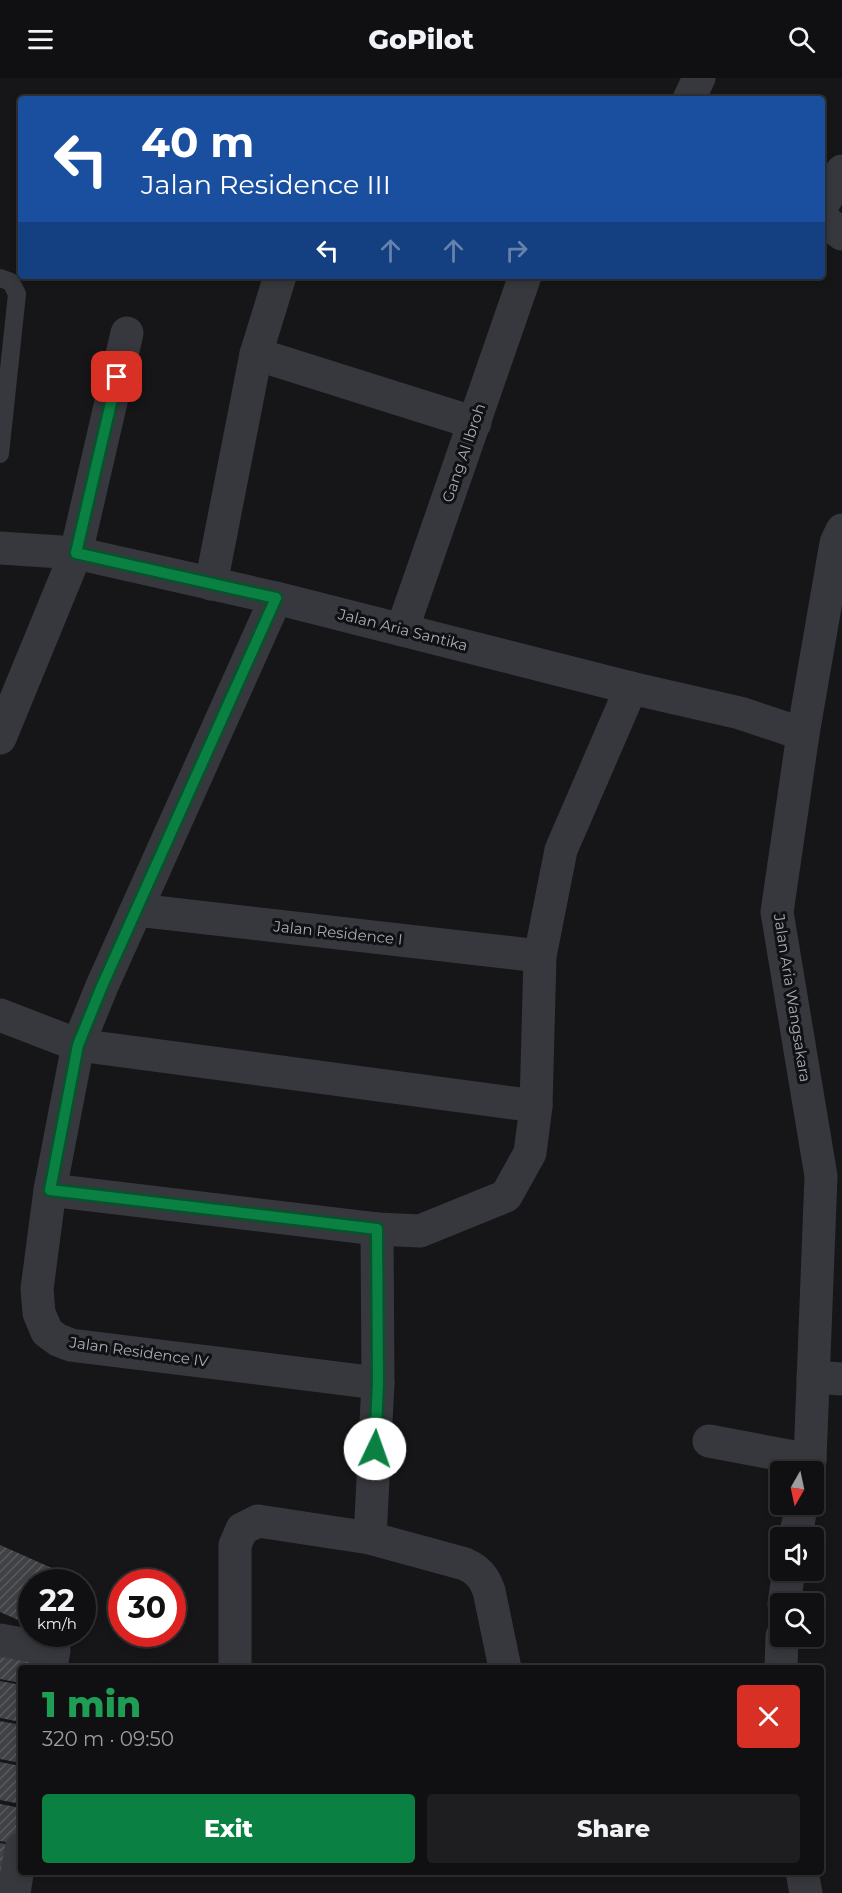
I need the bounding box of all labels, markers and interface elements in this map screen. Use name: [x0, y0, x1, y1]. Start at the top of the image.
icon: menu: [24, 23, 57, 56]
text: GoPilot: [368, 23, 474, 56]
icon: search: [785, 23, 818, 56]
text: 40 m: [141, 116, 254, 168]
icon: left: [42, 120, 120, 198]
text: Jalan Residence III: [141, 168, 391, 201]
icon: left: [311, 234, 344, 267]
icon: ahead: [374, 234, 407, 267]
icon: ahead: [437, 234, 470, 267]
icon: right: [500, 234, 533, 267]
pin: [91, 351, 142, 402]
icon: arrive: [100, 360, 133, 393]
street label: Gang Al Ibroh: [438, 401, 489, 505]
street label: Jalan Aria Santika: [335, 604, 470, 655]
street label: Jalan Aria Wangsakara: [770, 911, 815, 1083]
street label: Jalan Residence I: [272, 916, 404, 949]
street label: Jalan Residence IV: [67, 1332, 210, 1371]
position arrow: [343, 1417, 407, 1481]
north arrow: [770, 1461, 824, 1515]
map controls: [770, 1461, 824, 1647]
button: sound: [770, 1527, 824, 1581]
speed limit sign: 30: [108, 1569, 186, 1647]
text: 22: [39, 1582, 75, 1619]
button: search: [770, 1593, 824, 1647]
text: km/h: [37, 1614, 77, 1633]
text: 1 min: [42, 1682, 141, 1726]
button: close: [737, 1685, 800, 1748]
text: 320 m · 09:50: [42, 1727, 174, 1751]
button: Exit: [42, 1794, 415, 1863]
button: Share: [427, 1794, 800, 1863]

